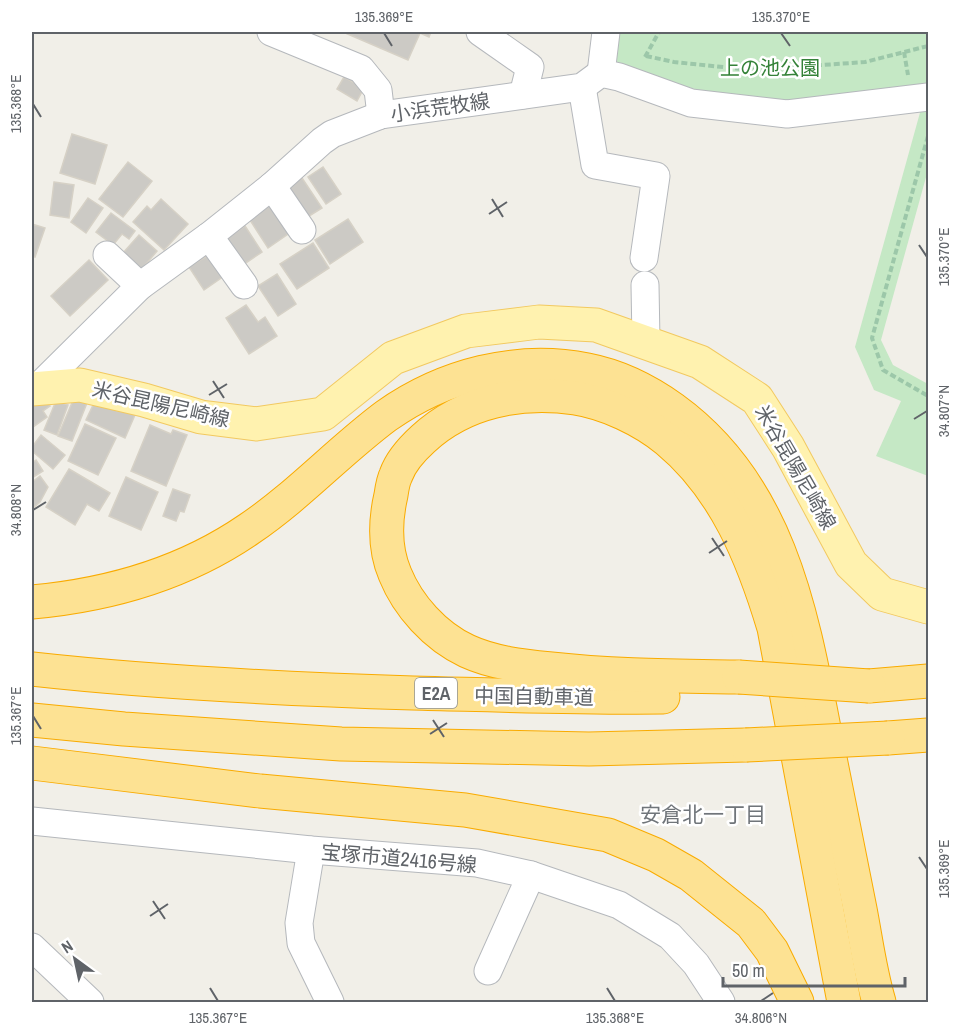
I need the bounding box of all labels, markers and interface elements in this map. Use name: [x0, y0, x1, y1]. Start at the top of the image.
text: 135.369°E: [355, 6, 413, 27]
text: 135.370°E: [752, 6, 810, 27]
park label: 上の池公園: [720, 54, 820, 81]
text: 135.368°E: [5, 75, 26, 133]
street label: 小浜荒牧線: [389, 87, 491, 127]
text: 135.370°E: [933, 228, 954, 286]
street label: 米谷昆陽尼崎線: [90, 375, 232, 433]
text: 34.807°N: [933, 385, 954, 437]
street label: 米谷昆陽尼崎線: [749, 400, 843, 534]
text: 34.808°N: [5, 484, 26, 536]
road number: E2A: [415, 678, 457, 708]
street label: 中国自動車道: [474, 681, 594, 711]
text: 135.367°E: [5, 687, 26, 745]
district label: 安倉北一丁目: [640, 800, 766, 829]
street label: 宝塚市道2416号線: [320, 838, 478, 878]
text: 135.369°E: [933, 840, 954, 898]
north arrow: [45, 929, 105, 989]
text: N: [57, 935, 77, 958]
scale bar: [723, 950, 904, 988]
text: 50 m: [732, 958, 765, 983]
text: 135.367°E: [189, 1007, 247, 1028]
text: 135.368°E: [586, 1007, 644, 1028]
text: 34.806°N: [735, 1007, 787, 1028]

